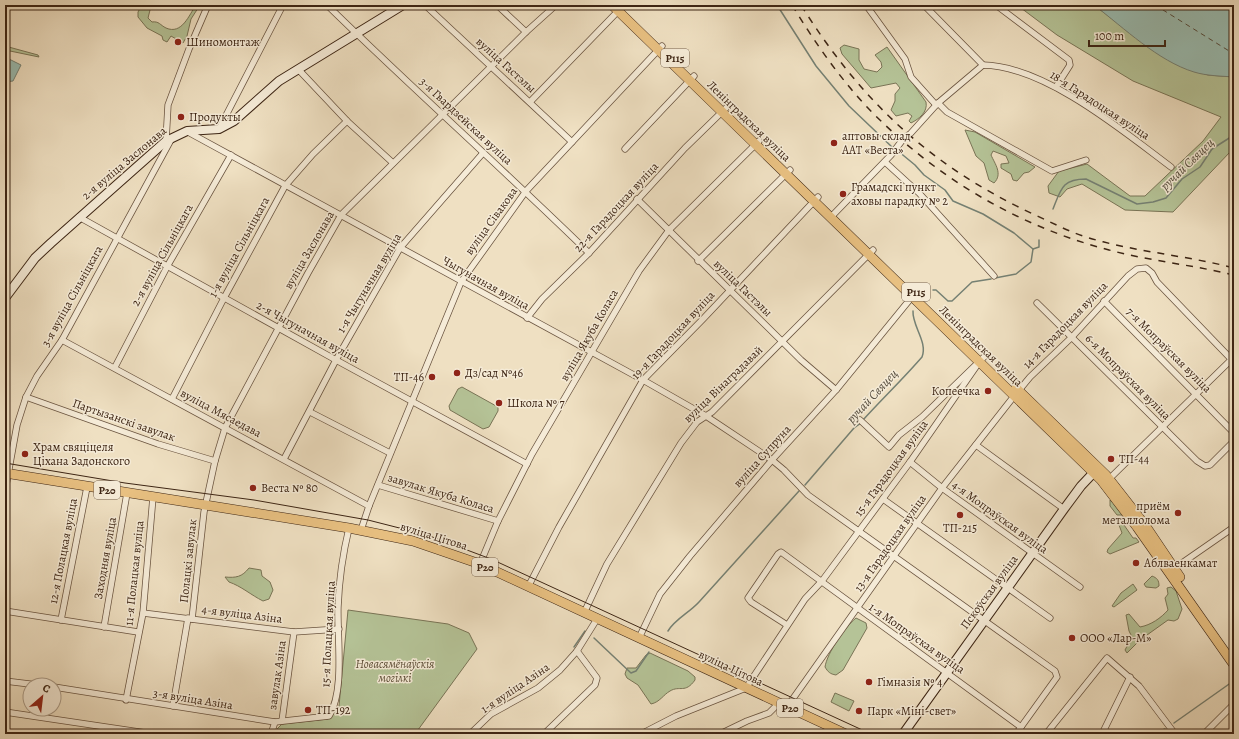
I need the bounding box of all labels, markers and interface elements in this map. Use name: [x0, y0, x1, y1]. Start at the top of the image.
scale bar: [1089, 22, 1165, 48]
text: 100 m: [1095, 28, 1124, 44]
place label: Шиномонтаж: [186, 34, 260, 50]
street label: вуліца Гастэлы: [472, 34, 540, 96]
marker: Шиномонтаж: [173, 37, 183, 47]
road number: Р115: [661, 49, 689, 67]
street label: 18-я Гарадоцкая вуліца: [1047, 67, 1153, 144]
street label: 3-я Гвардзейская вуліца: [416, 74, 516, 169]
street label: Ленінградская вуліца: [704, 77, 795, 166]
place label: Продукты: [189, 109, 241, 125]
marker: Продукты: [176, 112, 186, 122]
street label: 2-я вуліца Заслонава: [78, 122, 170, 203]
place label: аптовы склад ААТ «Веста»: [841, 128, 911, 158]
water label: ручай Свяцец: [1156, 134, 1218, 195]
marker: аптовы склад ААТ «Веста»: [829, 138, 839, 148]
street label: 22-я Гарадоцкая вуліца: [570, 158, 662, 255]
place label: Грамадскі пункт аховы парадку № 2: [851, 179, 948, 209]
street label: вуліца Сівакова: [461, 183, 521, 258]
marker: Грамадскі пункт аховы парадку № 2: [838, 189, 848, 199]
street label: 1-я вуліца Сільніцкага: [205, 193, 274, 300]
street label: 2-я вуліца Сільніцкага: [127, 201, 197, 309]
street label: вуліца Заслонава: [280, 208, 338, 292]
street label: 1-я Чыгуначная вуліца: [333, 230, 405, 336]
street label: 3-я вуліца Сільніцкага: [37, 242, 107, 350]
street label: Чыгуначная вуліца: [440, 252, 533, 314]
street label: вуліца Гастэлы: [710, 256, 776, 320]
street label: 14-я Гарадоцкая вуліца: [1019, 278, 1111, 372]
road number: Р115: [902, 283, 930, 301]
street label: вуліца Якуба Коласа: [556, 286, 622, 384]
street label: 19-я Гарадоцкая вуліца: [628, 287, 719, 383]
street label: 2-я Чыгуначная вуліца: [254, 297, 363, 367]
street label: Ленінградская вуліца: [936, 302, 1027, 391]
street label: 7-я Мопраўская вуліца: [1123, 304, 1216, 397]
street label: 6-я Мопраўская вуліца: [1082, 331, 1175, 424]
street label: вуліца Вінаградавай: [680, 342, 766, 426]
place label: Дз/сад №46: [465, 365, 524, 381]
water label: ручай Свяцец: [842, 365, 902, 428]
marker: Дз/сад №46: [452, 368, 462, 378]
place label: ТП-46: [394, 369, 424, 385]
marker: ТП-46: [427, 372, 437, 382]
place label: Копеечка: [932, 383, 980, 399]
street label: вуліца Мясаедава: [178, 385, 265, 441]
marker: Копеечка: [983, 386, 993, 396]
street label: Партызанскі завулак: [70, 395, 178, 445]
place label: Школа № 7: [507, 395, 565, 411]
marker: Школа № 7: [494, 398, 504, 408]
street label: 15-я Гарадоцкая вуліца: [851, 416, 932, 519]
street label: вуліца Супруна: [730, 421, 795, 491]
place label: Храм свяціцеля Ціхана Задонского: [33, 439, 130, 469]
marker: Храм свяціцеля Ціхана Задонского: [20, 449, 30, 459]
place label: ТП-44: [1119, 451, 1150, 467]
marker: ТП-44: [1106, 454, 1116, 464]
street label: завулак Якуба Коласа: [386, 469, 497, 517]
street label: 4-я Мопраўская вуліца: [949, 477, 1052, 558]
place label: Веста № 80: [261, 480, 318, 496]
road number: Р20: [94, 481, 120, 499]
marker: Веста № 80: [248, 483, 258, 493]
street label: 13-я Гарадоцкая вуліца: [850, 491, 930, 595]
street label: 12-я Полацкая вуліца: [45, 496, 81, 605]
place label: приём металлолома: [1102, 498, 1170, 528]
marker: приём металлолома: [1173, 508, 1183, 518]
marker: ТП-215: [955, 510, 965, 520]
street label: Заходняя вуліца: [90, 515, 120, 600]
street label: Полацкі завулак: [176, 518, 200, 604]
street label: вуліца Цітова: [398, 518, 470, 554]
street label: 11-я Полацкая вуліца: [121, 519, 148, 626]
place label: ТП-215: [943, 520, 977, 536]
street label: Пскоўская вуліца: [957, 551, 1022, 632]
place label: Аблваенкамат: [1143, 555, 1218, 571]
road number: Р20: [472, 558, 498, 576]
marker: Аблваенкамат: [1131, 558, 1141, 568]
street label: 15-я Полацкая вуліца: [317, 580, 339, 688]
street label: 1-я Мопраўская вуліца: [866, 599, 969, 677]
street label: 4-я вуліца Азіна: [201, 601, 284, 627]
place label: ООО «Лар-М»: [1080, 630, 1151, 646]
marker: ООО «Лар-М»: [1067, 633, 1077, 643]
street label: завулак Азіна: [264, 639, 290, 711]
street label: вуліца Цітова: [696, 646, 766, 690]
park label: Новасямёнаўскія могілкі: [355, 656, 435, 686]
street label: 1-я вуліца Азіна: [477, 659, 553, 717]
place label: Гімназія № 4: [877, 674, 943, 690]
north arrow: [22, 677, 62, 717]
marker: Гімназія № 4: [864, 677, 874, 687]
text: С: [40, 680, 53, 697]
street label: 3-я вуліца Азіна: [152, 685, 235, 713]
road number: Р20: [777, 699, 803, 717]
place label: ТП-192: [316, 702, 351, 718]
place label: Парк «Міні-свет»: [867, 703, 956, 719]
marker: ТП-192: [303, 705, 313, 715]
marker: Парк «Міні-свет»: [854, 706, 864, 716]

